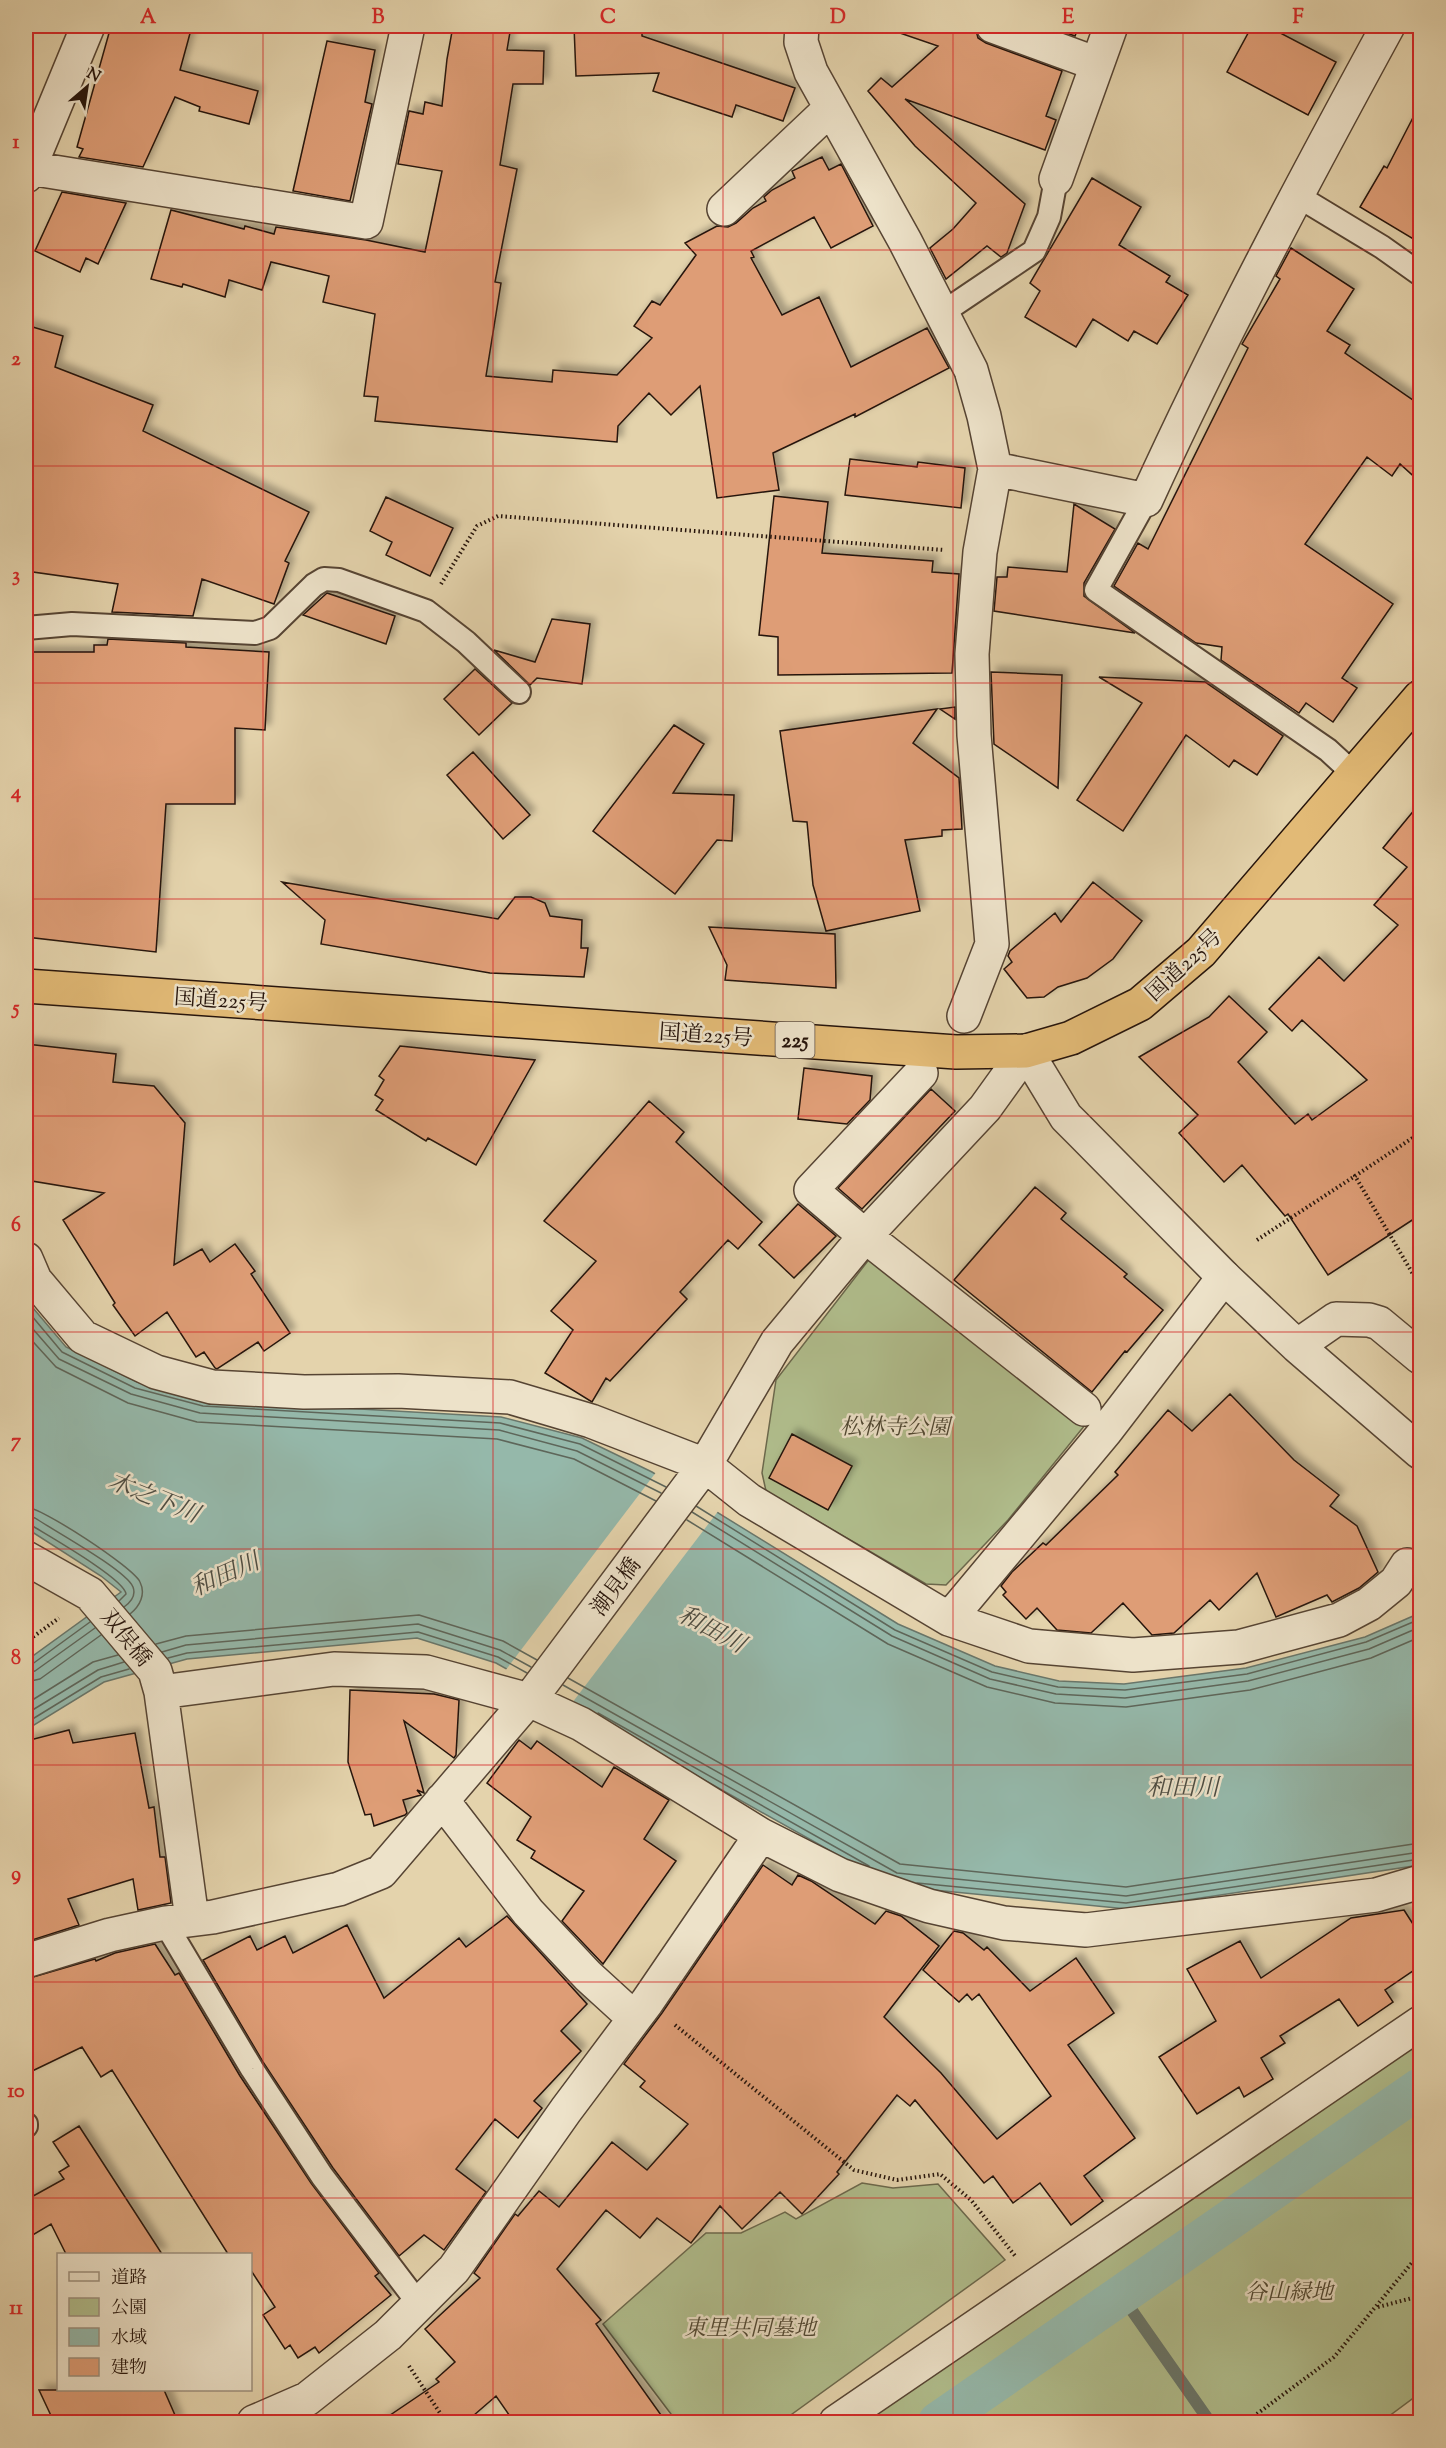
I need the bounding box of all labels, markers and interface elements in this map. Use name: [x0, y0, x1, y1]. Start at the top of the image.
text: A: [140, 4, 157, 33]
text: B: [372, 4, 385, 33]
text: C: [600, 4, 616, 33]
text: D: [830, 4, 846, 33]
text: E: [1062, 4, 1075, 33]
text: F: [1292, 4, 1304, 33]
north arrow: [57, 57, 117, 117]
text: N: [82, 63, 104, 89]
text: 1: [13, 129, 20, 158]
text: 2: [11, 346, 21, 375]
text: 3: [12, 562, 20, 591]
text: 4: [10, 779, 21, 808]
street label: 国道225号: [1140, 922, 1230, 1010]
street label: 国道225号: [173, 983, 269, 1021]
text: 5: [11, 995, 20, 1024]
street label: 国道225号: [658, 1018, 754, 1056]
road number: 225: [776, 1022, 814, 1058]
text: 6: [11, 1212, 21, 1241]
park label: 松林寺公園: [840, 1413, 953, 1445]
text: 7: [11, 1428, 22, 1457]
water label: 木之下川: [102, 1465, 207, 1534]
water label: 和田川: [186, 1544, 268, 1606]
street label: 潮見橋: [585, 1552, 650, 1624]
water label: 和田川: [671, 1599, 753, 1664]
street label: 双俣橋: [91, 1603, 158, 1675]
text: 8: [11, 1645, 21, 1674]
water label: 和田川: [1147, 1772, 1222, 1806]
text: 9: [11, 1861, 21, 1890]
text: 10: [7, 2078, 25, 2107]
legend: [57, 2253, 252, 2391]
text: 道路: [111, 2266, 147, 2292]
park label: 谷山緑地: [1245, 2278, 1335, 2310]
text: 11: [9, 2295, 23, 2324]
text: 公園: [111, 2296, 147, 2322]
park label: 東里共同墓地: [684, 2314, 818, 2346]
text: 水域: [111, 2326, 147, 2352]
text: 建物: [111, 2356, 147, 2382]

